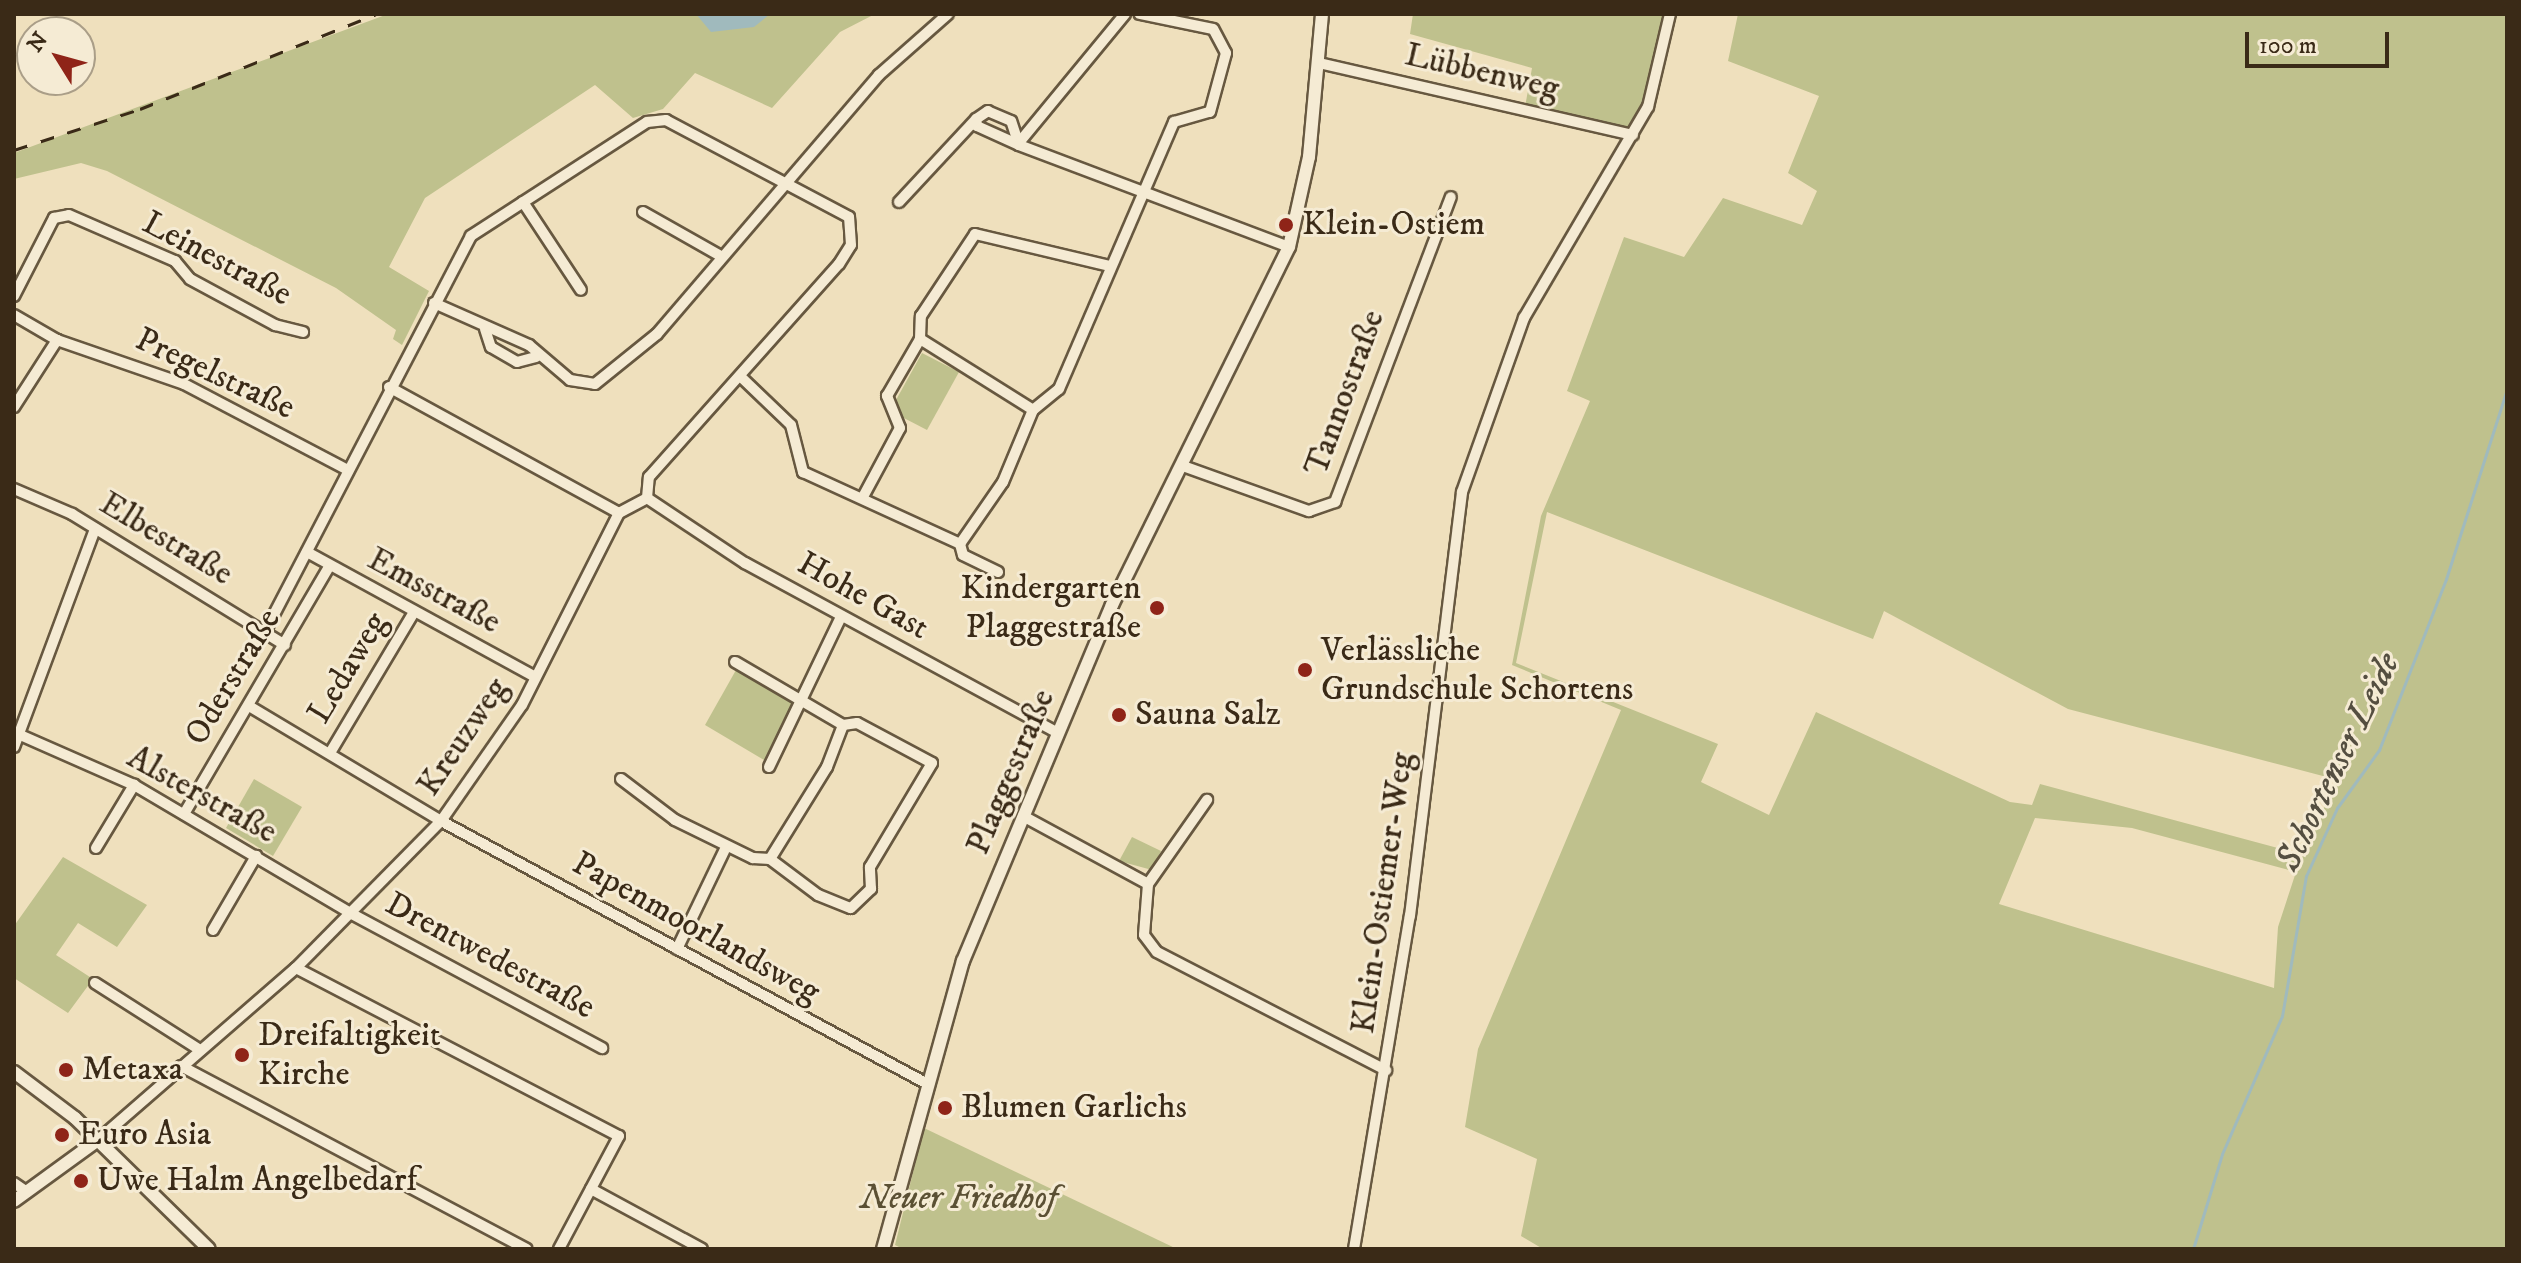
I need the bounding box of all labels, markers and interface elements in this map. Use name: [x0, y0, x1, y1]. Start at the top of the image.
north arrow: [16, 16, 96, 96]
scale bar: [2249, 16, 2393, 66]
text: N: [22, 27, 54, 58]
text: 100 m: [2259, 31, 2317, 61]
street label: Lübbenweg: [1401, 34, 1563, 110]
street label: Leinestraße: [135, 203, 299, 315]
place label: Klein-Ostiem: [1302, 205, 1485, 245]
marker: Klein-Ostiem: [1277, 216, 1295, 234]
street label: Tannostraße: [1296, 305, 1394, 481]
street label: Pregelstraße: [129, 319, 301, 429]
street label: Elbestraße: [92, 483, 240, 595]
street label: Emsstraße: [360, 539, 508, 643]
street label: Hohe Gast: [790, 543, 936, 649]
place label: Kindergarten Plaggestraße: [961, 568, 1141, 648]
marker: Kindergarten Plaggestraße: [1148, 599, 1166, 617]
street label: Oderstraße: [176, 601, 290, 753]
street label: Ledaweg: [299, 605, 397, 731]
place label: Verlässliche Grundschule Schortens: [1321, 630, 1633, 710]
water label: Schortenser Leide: [2267, 646, 2409, 878]
marker: Verlässliche Grundschule Schortens: [1296, 661, 1314, 679]
street label: Kreuzweg: [409, 670, 517, 804]
street label: Plaggestraße: [958, 683, 1064, 861]
place label: Sauna Salz: [1135, 695, 1280, 735]
marker: Sauna Salz: [1110, 706, 1128, 724]
street label: Alsterstraße: [120, 737, 284, 853]
street label: Klein-Ostiemer-Weg: [1343, 750, 1423, 1036]
street label: Papenmoorlandsweg: [565, 843, 827, 1013]
street label: Drentwedestraße: [378, 884, 602, 1028]
place label: Dreifaltigkeit Kirche: [258, 1015, 441, 1094]
marker: Dreifaltigkeit Kirche: [233, 1046, 251, 1064]
place label: Metaxa: [82, 1050, 183, 1090]
marker: Metaxa: [57, 1061, 75, 1079]
place label: Blumen Garlichs: [961, 1088, 1187, 1128]
marker: Blumen Garlichs: [936, 1099, 954, 1117]
place label: Euro Asia: [78, 1115, 211, 1155]
marker: Euro Asia: [53, 1126, 71, 1144]
place label: Uwe Halm Angelbedarf: [97, 1161, 417, 1201]
marker: Uwe Halm Angelbedarf: [72, 1172, 90, 1190]
park label: Neuer Friedhof: [860, 1179, 1058, 1219]

